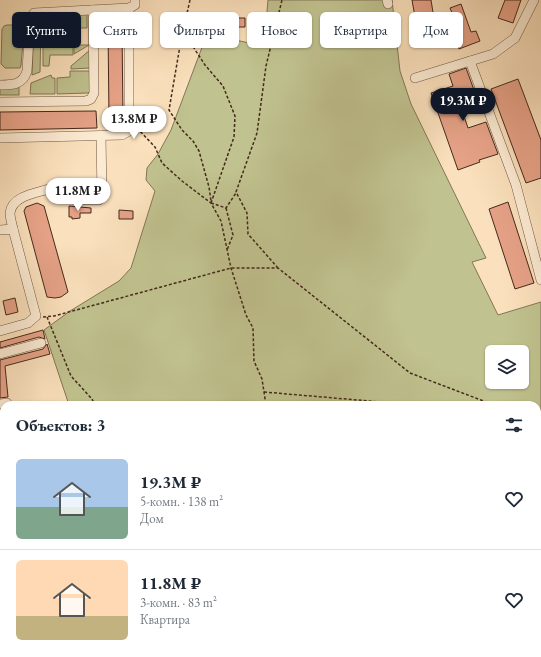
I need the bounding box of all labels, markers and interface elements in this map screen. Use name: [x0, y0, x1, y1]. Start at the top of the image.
chip: Купить: [12, 12, 81, 48]
chip: Снять: [89, 12, 152, 48]
chip: Фильтры: [160, 12, 239, 48]
chip: Новое: [247, 12, 312, 48]
chip: Квартира: [320, 12, 401, 48]
chip: Дом: [409, 12, 463, 48]
pin: 19.3M ₽: [426, 88, 500, 122]
text: 19.3M ₽: [440, 92, 486, 109]
pin: 13.8M ₽: [97, 106, 171, 140]
text: 13.8M ₽: [111, 110, 157, 127]
pin: 11.8M ₽: [41, 178, 115, 212]
text: 11.8M ₽: [55, 182, 101, 199]
map controls: [485, 345, 529, 389]
button: layers: [485, 345, 529, 389]
text: Объектов: 3: [16, 414, 106, 436]
icon: filters: [503, 414, 525, 436]
text: 19.3M ₽: [140, 471, 201, 493]
icon: home: [48, 475, 96, 523]
icon: heart: [503, 488, 525, 510]
text: 5-комн. · 138 m²: [140, 493, 223, 510]
text: Дом: [140, 510, 164, 527]
text: 11.8M ₽: [140, 572, 201, 594]
icon: home: [48, 576, 96, 624]
icon: heart: [503, 589, 525, 611]
text: 3-комн. · 83 m²: [140, 594, 217, 611]
text: Квартира: [140, 611, 190, 628]

